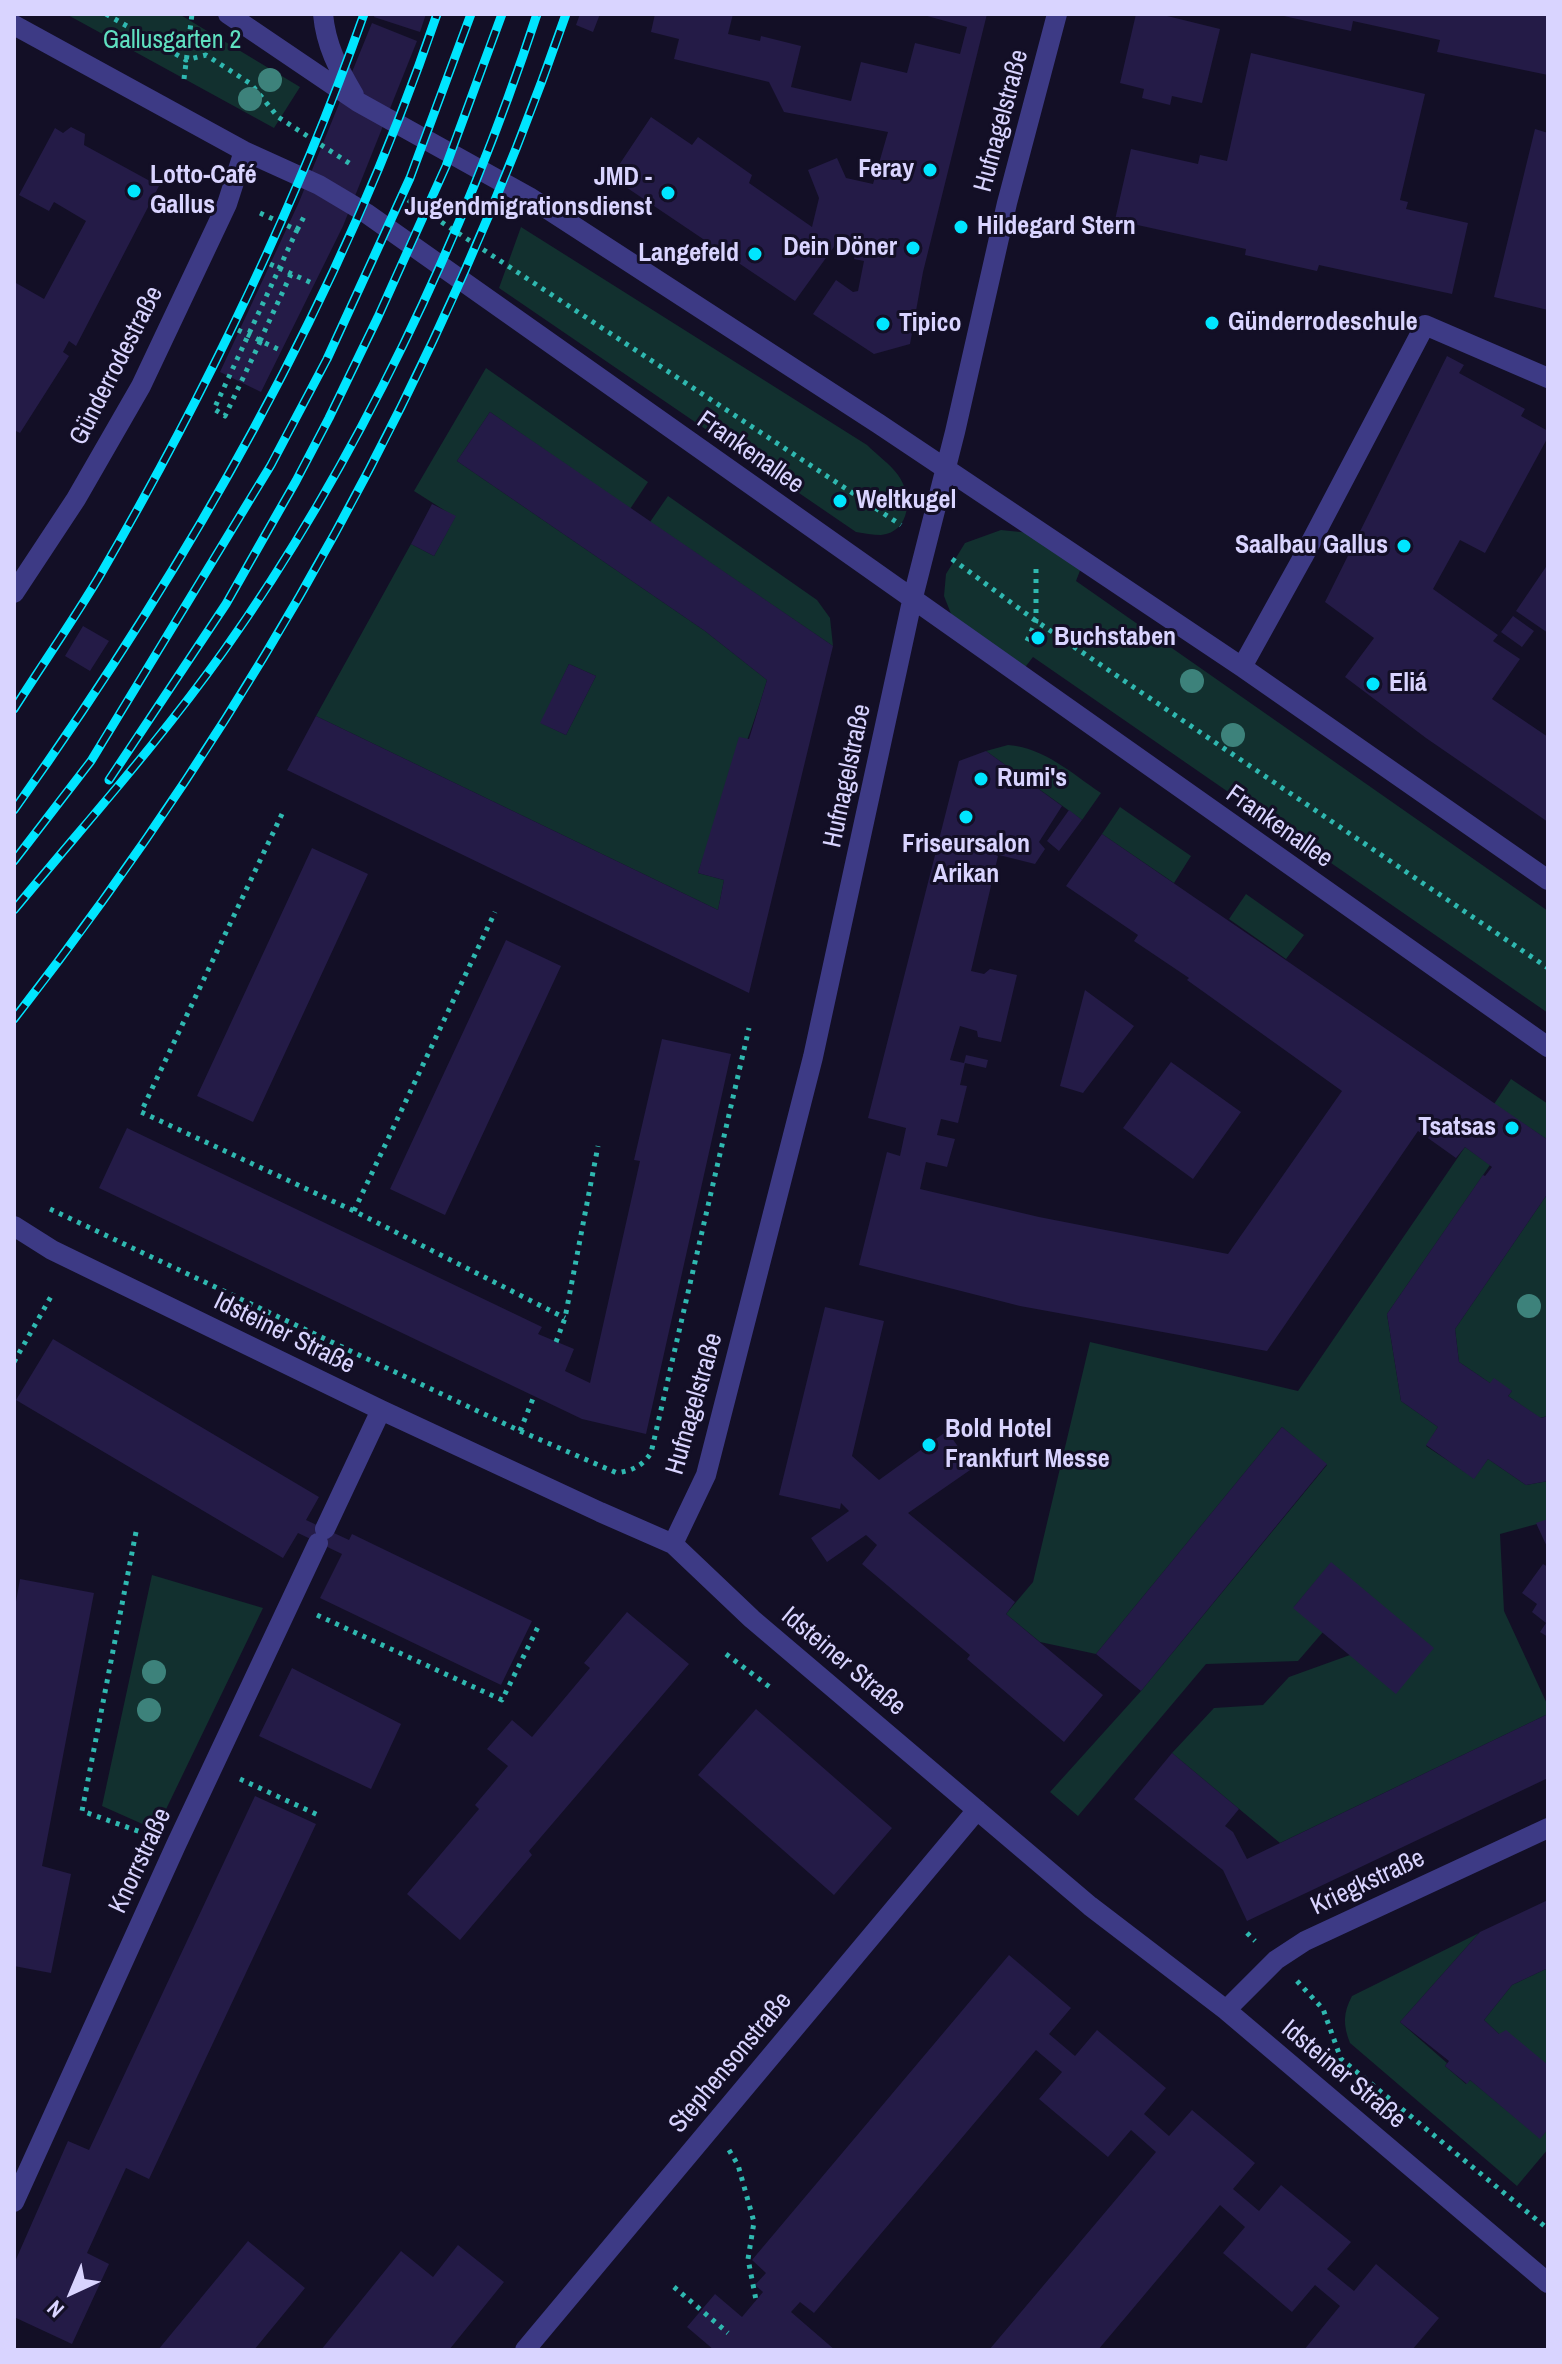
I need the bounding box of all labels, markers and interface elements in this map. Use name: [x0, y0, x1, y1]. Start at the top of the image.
park label: Gallusgarten 2: [103, 25, 241, 57]
street label: Hufnagelstraße: [968, 47, 1036, 195]
place label: Feray: [858, 154, 914, 186]
place label: Lotto-Café Gallus: [150, 160, 257, 222]
marker: Feray: [921, 161, 939, 179]
place label: JMD - Jugendmigrationsdienst: [404, 162, 652, 224]
marker: Lotto-Café Gallus: [125, 182, 143, 200]
marker: JMD - Jugendmigrationsdienst: [659, 184, 677, 202]
place label: Hildegard Stern: [977, 211, 1136, 243]
marker: Hildegard Stern: [952, 218, 970, 236]
place label: Dein Döner: [783, 232, 897, 264]
place label: Langefeld: [638, 238, 739, 270]
marker: Dein Döner: [904, 239, 922, 257]
marker: Langefeld: [746, 245, 764, 263]
street label: Günderrodestraße: [64, 281, 170, 451]
place label: Günderrodeschule: [1228, 307, 1418, 339]
place label: Tipico: [899, 308, 961, 340]
marker: Günderrodeschule: [1203, 314, 1221, 332]
marker: Tipico: [874, 315, 892, 333]
street label: Frankenallee: [691, 405, 809, 501]
place label: Weltkugel: [856, 485, 956, 517]
marker: Weltkugel: [831, 492, 849, 510]
place label: Saalbau Gallus: [1235, 530, 1388, 562]
marker: Saalbau Gallus: [1395, 537, 1413, 555]
place label: Buchstaben: [1054, 622, 1176, 654]
marker: Buchstaben: [1029, 629, 1047, 647]
place label: Eliá: [1389, 668, 1427, 700]
marker: Eliá: [1364, 675, 1382, 693]
street label: Hufnagelstraße: [818, 701, 878, 851]
place label: Rumi's: [997, 763, 1067, 795]
marker: Rumi's: [972, 770, 990, 788]
street label: Frankenallee: [1220, 779, 1338, 875]
marker: Friseursalon Arikan: [957, 808, 975, 826]
place label: Friseursalon Arikan: [902, 829, 1030, 890]
place label: Tsatsas: [1418, 1112, 1496, 1144]
marker: Tsatsas: [1503, 1119, 1521, 1137]
street label: Idsteiner Straße: [208, 1286, 360, 1382]
street label: Hufnagelstraße: [660, 1330, 730, 1478]
place label: Bold Hotel Frankfurt Messe: [945, 1414, 1110, 1476]
marker: Bold Hotel Frankfurt Messe: [920, 1436, 938, 1454]
street label: Idsteiner Straße: [774, 1601, 912, 1723]
street label: Knorrstraße: [103, 1803, 179, 1919]
street label: Kriegkstraße: [1306, 1843, 1430, 1923]
street label: Stephensonstraße: [663, 1986, 799, 2140]
street label: Idsteiner Straße: [1274, 2014, 1412, 2136]
north arrow: [32, 2252, 112, 2332]
text: N: [40, 2294, 70, 2325]

